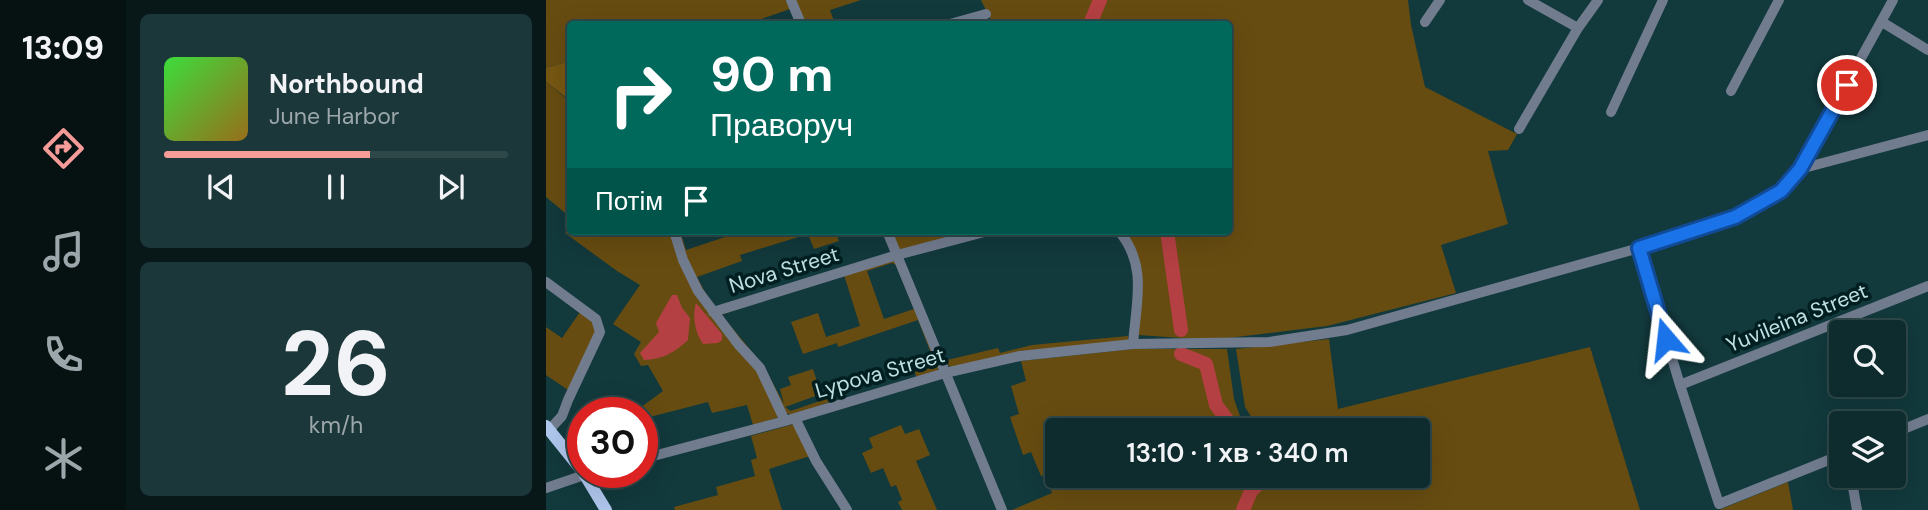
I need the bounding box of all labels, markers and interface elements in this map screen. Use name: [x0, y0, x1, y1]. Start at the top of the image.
text: 13:09: [22, 27, 104, 69]
text: 90 m: [710, 42, 833, 106]
icon: right: [595, 49, 686, 140]
pin: [1817, 55, 1877, 115]
icon: arrive: [1828, 66, 1866, 104]
text: Northbound: [269, 67, 424, 101]
text: June Harbor: [269, 101, 399, 131]
text: Праворуч: [710, 104, 853, 146]
icon: directions: [39, 124, 88, 173]
icon: previous: [202, 168, 240, 206]
icon: pause: [317, 168, 355, 206]
icon: next: [432, 168, 470, 206]
icon: arrive: [677, 182, 715, 220]
text: Потім: [595, 184, 663, 218]
icon: music: [39, 227, 88, 276]
street label: Nova Street: [726, 240, 842, 300]
street label: Yuvileina Street: [1722, 277, 1872, 359]
position arrow: [1629, 302, 1703, 376]
text: 26: [281, 305, 391, 423]
map controls: [1829, 320, 1906, 488]
button: search: [1829, 320, 1906, 397]
icon: phone: [39, 330, 88, 379]
street label: Lypova Street: [812, 341, 948, 405]
speed limit sign: 30: [567, 397, 658, 488]
text: km/h: [309, 410, 363, 440]
button: layers: [1829, 411, 1906, 488]
icon: climate: [39, 434, 88, 483]
text: 13:10 · 1 хв · 340 m: [1126, 436, 1349, 470]

